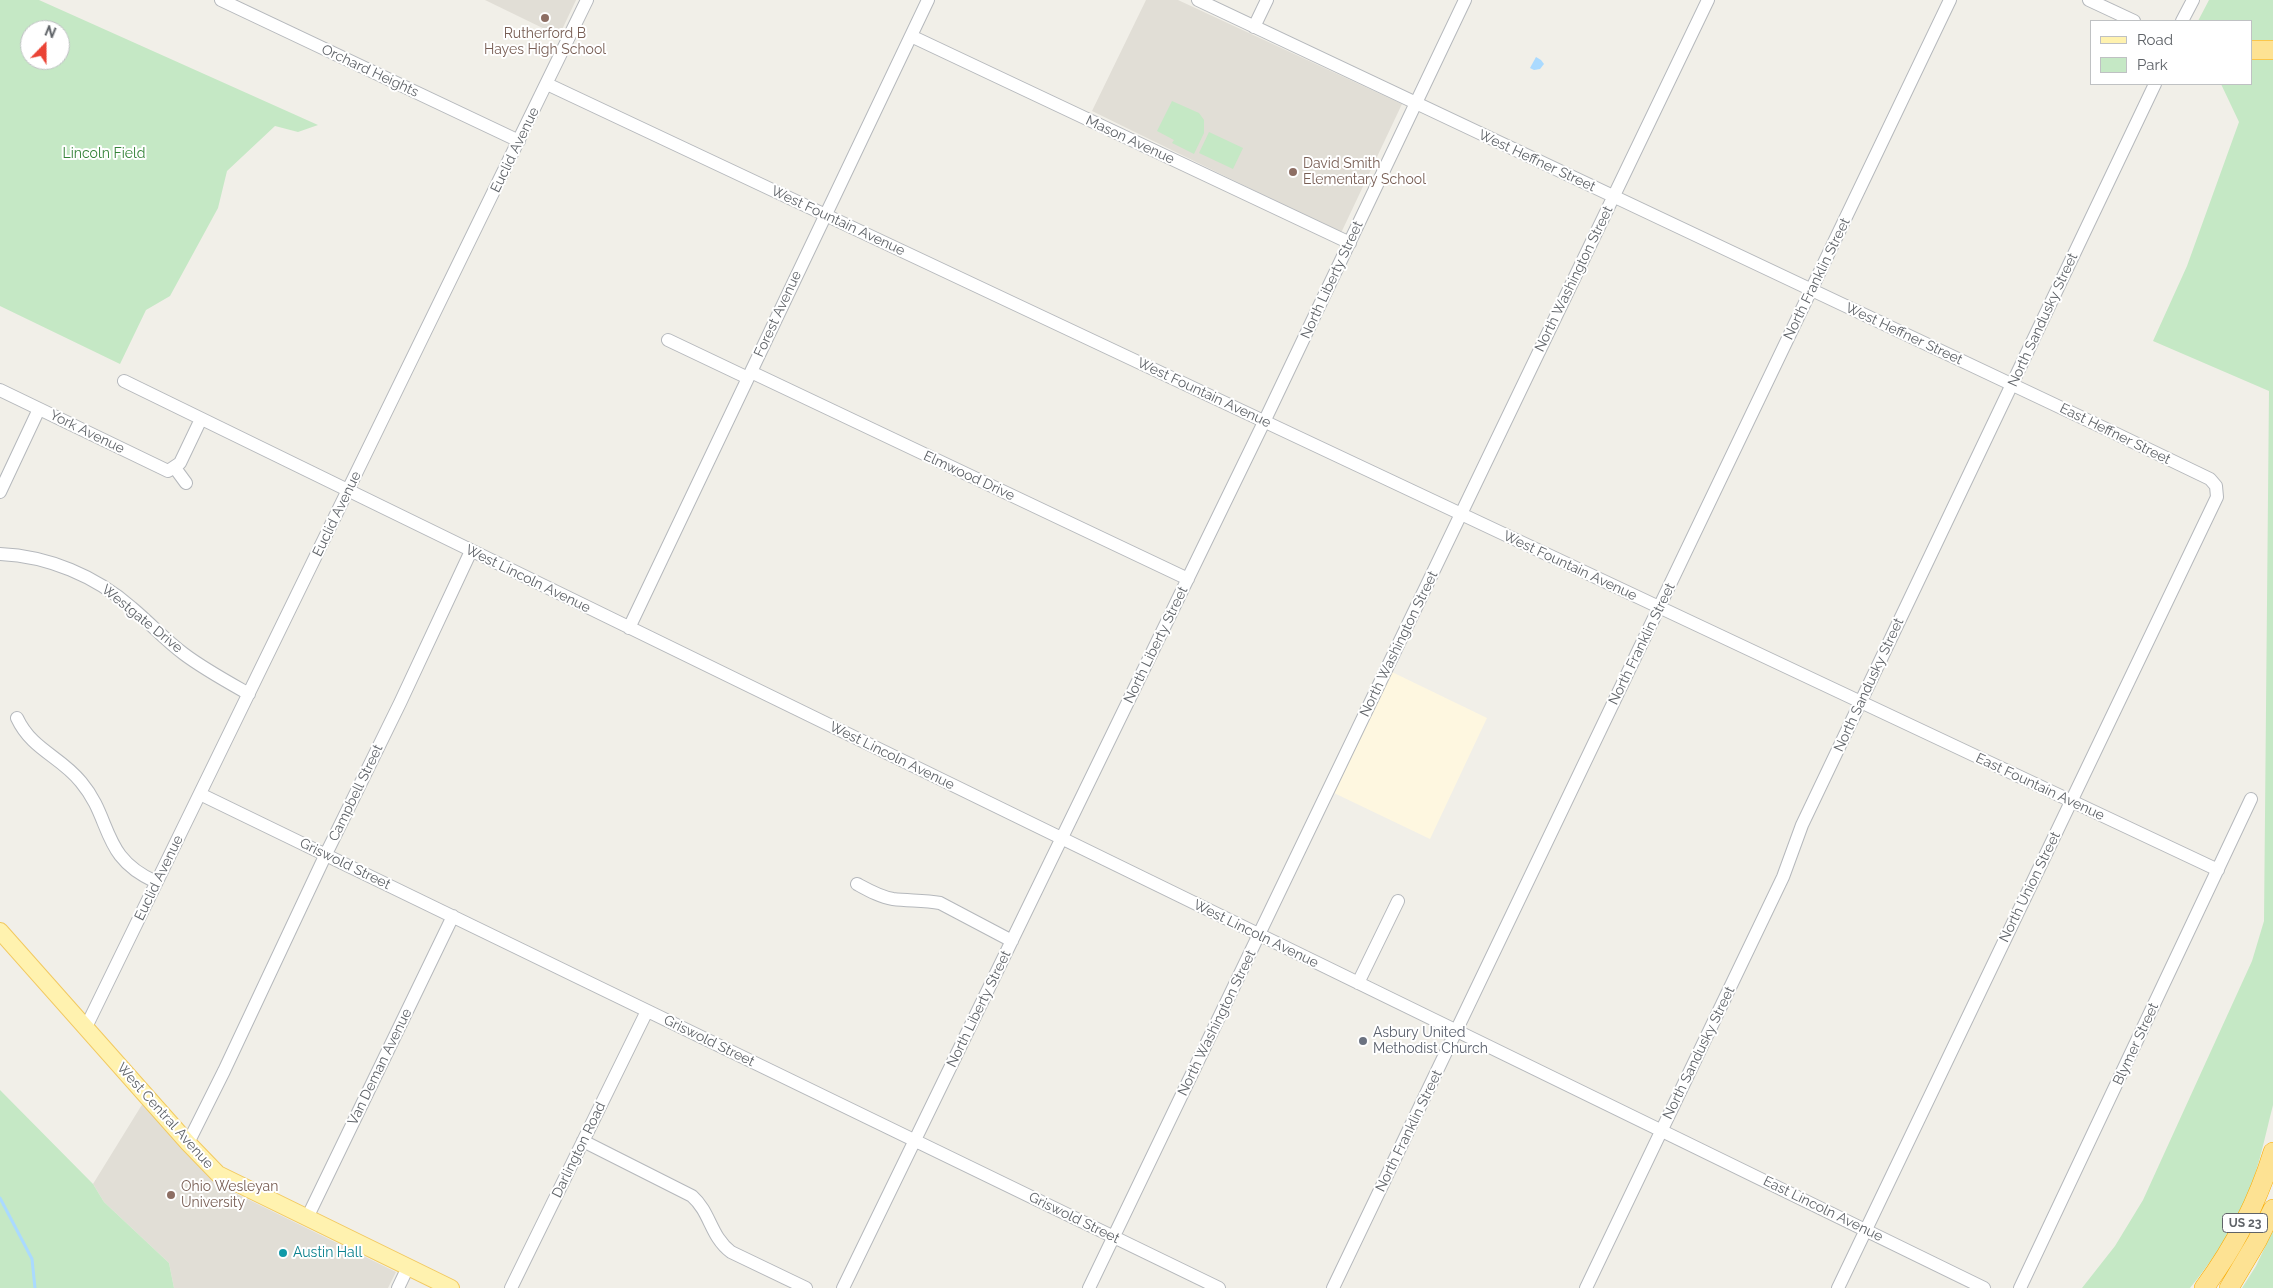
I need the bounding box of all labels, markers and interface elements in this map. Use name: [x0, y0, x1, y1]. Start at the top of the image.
marker: Rutherford B Hayes High School: [539, 12, 551, 24]
north arrow: [20, 20, 70, 70]
legend: [2090, 20, 2253, 85]
text: N: [42, 23, 58, 41]
place label: Rutherford B Hayes High School: [484, 26, 606, 58]
text: Road: [2137, 31, 2173, 49]
street label: Orchard Heights: [319, 41, 421, 101]
text: Park: [2137, 56, 2168, 74]
street label: Euclid Avenue: [487, 105, 543, 195]
street label: Mason Avenue: [1083, 112, 1177, 168]
street label: West Heffner Street: [1476, 127, 1598, 195]
park label: Lincoln Field: [63, 146, 145, 162]
place label: David Smith Elementary School: [1303, 156, 1426, 188]
marker: David Smith Elementary School: [1287, 166, 1299, 178]
street label: West Fountain Avenue: [768, 183, 908, 259]
street label: North Washington Street: [1531, 203, 1617, 355]
street label: North Franklin Street: [1780, 215, 1854, 343]
street label: North Liberty Street: [1297, 218, 1367, 342]
street label: North Sandusky Street: [2005, 250, 2081, 390]
street label: Forest Avenue: [751, 268, 805, 360]
street label: West Heffner Street: [1843, 300, 1965, 368]
street label: West Fountain Avenue: [1134, 355, 1274, 431]
street label: East Heffner Street: [2057, 400, 2173, 468]
street label: York Avenue: [47, 407, 127, 457]
street label: Elmwood Drive: [921, 448, 1017, 504]
street label: Euclid Avenue: [309, 469, 365, 559]
street label: West Fountain Avenue: [1500, 528, 1640, 604]
street label: West Lincoln Avenue: [463, 541, 593, 617]
street label: North Washington Street: [1356, 568, 1442, 720]
street label: North Franklin Street: [1605, 580, 1679, 708]
street label: Westgate Drive: [98, 581, 186, 657]
street label: North Liberty Street: [1120, 584, 1192, 706]
street label: North Sandusky Street: [1831, 615, 1907, 755]
street label: West Lincoln Avenue: [827, 718, 957, 794]
street label: Campbell Street: [325, 742, 387, 844]
street label: East Fountain Avenue: [1973, 750, 2107, 824]
street label: North Union Street: [1996, 829, 2064, 945]
street label: Euclid Avenue: [131, 833, 187, 923]
street label: Griswold Street: [297, 835, 393, 893]
street label: West Lincoln Avenue: [1191, 896, 1321, 972]
street label: North Washington Street: [1174, 947, 1260, 1099]
street label: North Liberty Street: [943, 948, 1015, 1070]
street label: North Sandusky Street: [1659, 984, 1739, 1122]
street label: Blymer Street: [2110, 1000, 2162, 1088]
street label: Van Deman Avenue: [344, 1006, 416, 1128]
street label: Griswold Street: [661, 1012, 757, 1070]
place label: Asbury United Methodist Church: [1373, 1025, 1488, 1058]
marker: Asbury United Methodist Church: [1357, 1035, 1369, 1047]
street label: West Central Avenue: [113, 1060, 217, 1172]
street label: North Franklin Street: [1372, 1067, 1446, 1195]
street label: Darlington Road: [549, 1099, 609, 1201]
street label: East Lincoln Avenue: [1760, 1173, 1886, 1245]
place label: Ohio Wesleyan University: [181, 1179, 278, 1212]
marker: Ohio Wesleyan University: [165, 1189, 177, 1201]
street label: Griswold Street: [1026, 1189, 1122, 1247]
road number: US 23: [2222, 1214, 2268, 1232]
place label: Austin Hall: [293, 1245, 362, 1261]
marker: Austin Hall: [277, 1247, 289, 1259]

